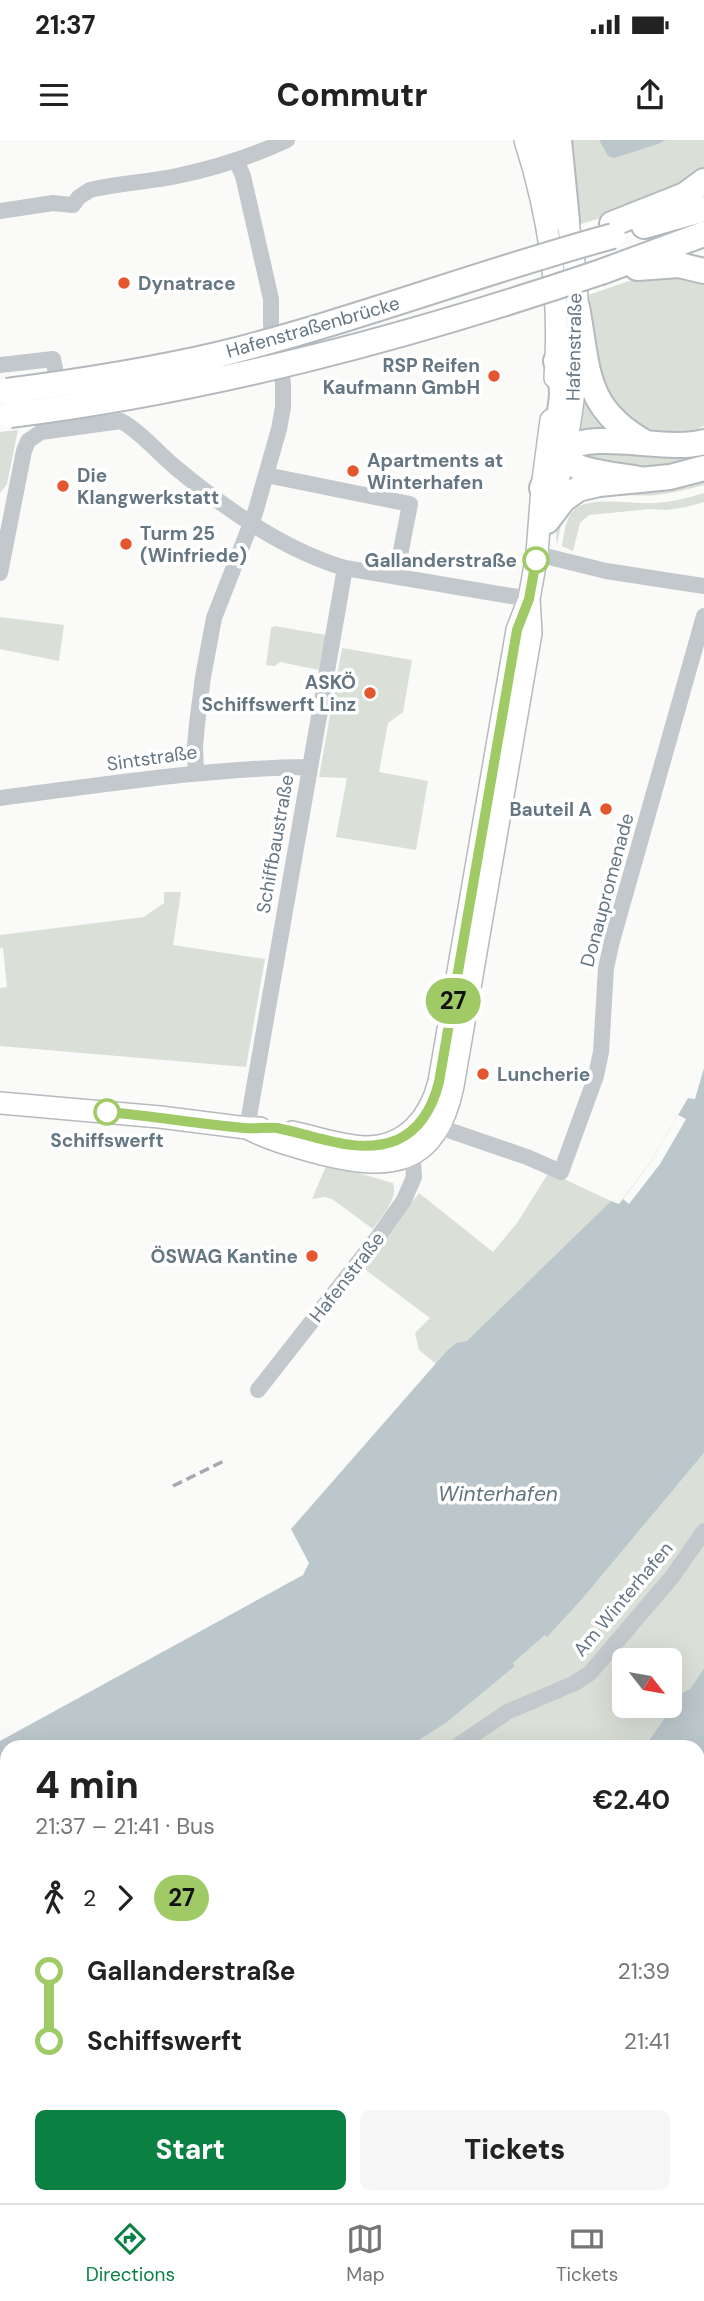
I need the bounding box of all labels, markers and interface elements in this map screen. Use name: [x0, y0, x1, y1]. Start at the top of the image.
text: 21:37: [35, 8, 96, 42]
text: Commutr: [277, 74, 427, 116]
icon: menu: [35, 76, 73, 114]
icon: share: [631, 76, 669, 114]
place label: Dynatrace: [138, 271, 236, 296]
marker: Dynatrace: [116, 275, 132, 291]
street label: Hafenstraßenbrücke: [223, 290, 403, 364]
street label: Hafenstraße: [561, 293, 587, 401]
place label: RSP Reifen Kaufmann GmbH: [323, 353, 480, 400]
marker: RSP Reifen Kaufmann GmbH: [486, 368, 502, 384]
place label: Apartments at Winterhafen: [367, 448, 503, 495]
place label: Die Klangwerkstatt: [77, 463, 219, 510]
marker: Apartments at Winterhafen: [345, 463, 361, 479]
marker: Die Klangwerkstatt: [55, 478, 71, 494]
place label: Turm 25 (Winfriede): [140, 521, 247, 568]
marker: Turm 25 (Winfriede): [118, 536, 134, 552]
marker: Gallanderstraße: [523, 547, 549, 573]
place label: Gallanderstraße: [365, 548, 517, 573]
place label: ASKÖ Schiffswerft Linz: [201, 670, 356, 717]
marker: ASKÖ Schiffswerft Linz: [362, 685, 378, 701]
street label: Sintstraße: [105, 739, 199, 777]
street label: Schiffbaustraße: [250, 773, 300, 915]
place label: Bauteil A: [509, 797, 593, 822]
marker: Bauteil A: [598, 801, 614, 817]
street label: Donaupromenade: [574, 810, 640, 970]
line badge: 27: [421, 978, 484, 1024]
text: 27: [440, 985, 466, 1016]
place label: Luncherie: [497, 1062, 590, 1087]
marker: Luncherie: [475, 1066, 491, 1082]
marker: Schiffswerft: [94, 1099, 120, 1125]
place label: Schiffswerft: [50, 1128, 164, 1153]
street label: Hafenstraße: [304, 1227, 390, 1327]
place label: ÖSWAG Kantine: [151, 1244, 298, 1269]
marker: ÖSWAG Kantine: [304, 1248, 320, 1264]
water label: Winterhafen: [438, 1480, 558, 1508]
street label: Am Winterhafen: [568, 1536, 678, 1662]
north arrow: [612, 1648, 682, 1718]
map controls: [612, 1648, 682, 1718]
text: 4 min: [35, 1760, 139, 1810]
text: €2.40: [593, 1783, 670, 1817]
text: 21:37 – 21:41 · Bus: [35, 1811, 215, 1841]
icon: walk: [35, 1879, 73, 1917]
icon: forward: [106, 1879, 144, 1917]
text: 27: [168, 1882, 195, 1913]
text: 2: [83, 1883, 96, 1913]
text: Gallanderstraße: [87, 1954, 296, 1988]
text: 21:39: [618, 1956, 670, 1986]
text: Schiffswerft: [87, 2024, 242, 2058]
text: 21:41: [624, 2026, 670, 2056]
button: Start: [35, 2110, 346, 2190]
button: Tickets: [360, 2110, 670, 2190]
tab: Directions: [86, 2220, 175, 2287]
tab: Map: [346, 2220, 385, 2287]
tab: Tickets: [556, 2220, 618, 2287]

